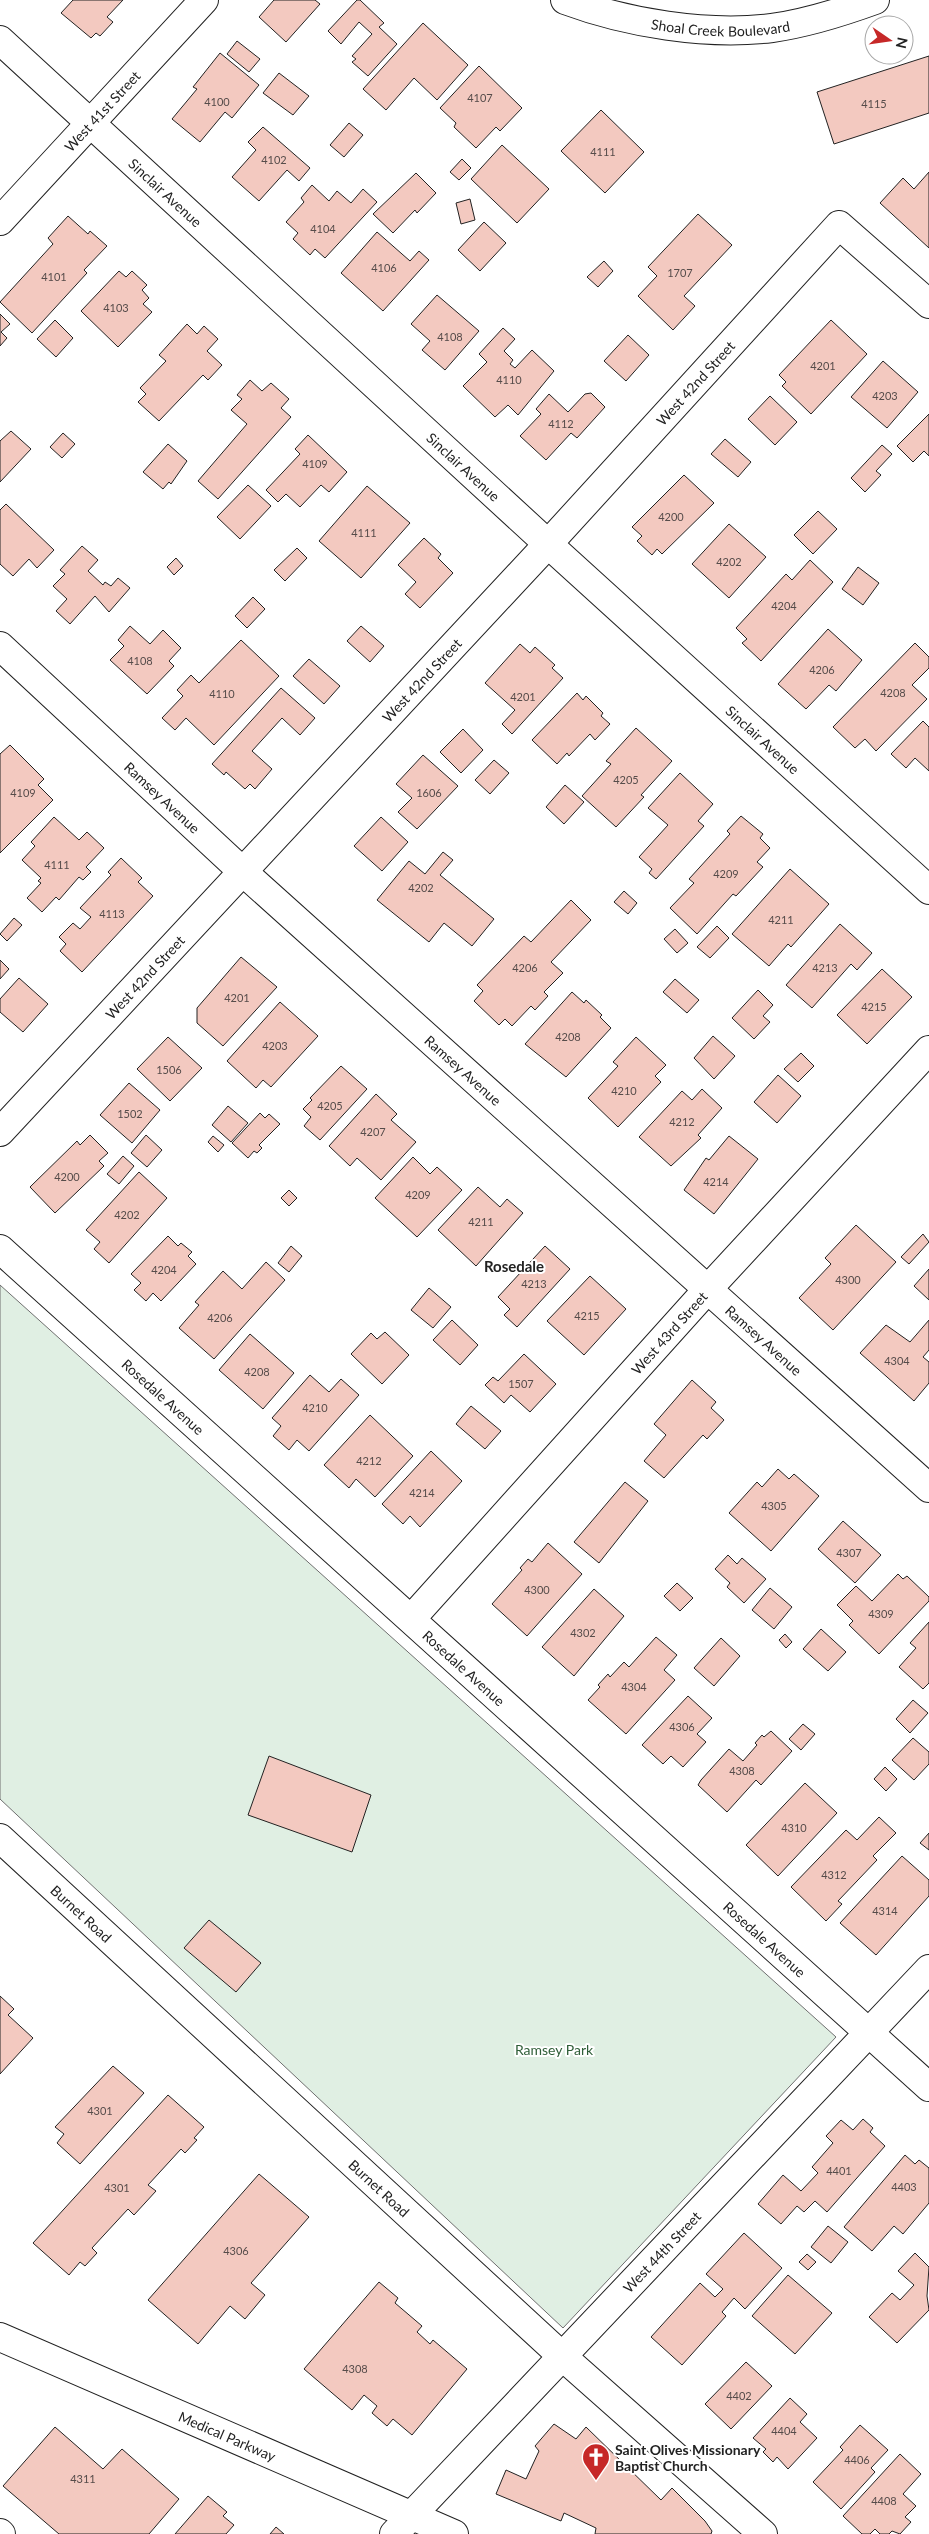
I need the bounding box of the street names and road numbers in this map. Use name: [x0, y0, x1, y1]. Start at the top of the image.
street label: Shoal Creek Boulevard: [650, 15, 791, 39]
street label: West 41st Street: [60, 67, 143, 155]
street label: Sinclair Avenue: [125, 154, 206, 230]
street label: West 42nd Street: [652, 337, 738, 428]
street label: Sinclair Avenue: [424, 429, 504, 504]
street label: West 42nd Street: [378, 635, 464, 725]
street label: Sinclair Avenue: [723, 702, 803, 777]
street label: Ramsey Avenue: [121, 758, 204, 836]
street label: West 42nd Street: [101, 932, 188, 1022]
street label: Ramsey Avenue: [422, 1031, 505, 1109]
street label: West 43rd Street: [627, 1288, 710, 1377]
street label: Ramsey Avenue: [722, 1301, 806, 1378]
street label: Rosedale Avenue: [119, 1355, 208, 1438]
street label: Rosedale Avenue: [419, 1626, 509, 1709]
street label: Burnet Road: [48, 1881, 116, 1945]
street label: Rosedale Avenue: [720, 1897, 809, 1980]
street label: Burnet Road: [345, 2155, 413, 2220]
street label: West 44th Street: [619, 2207, 704, 2296]
street label: Medical Parkway: [176, 2407, 279, 2465]

